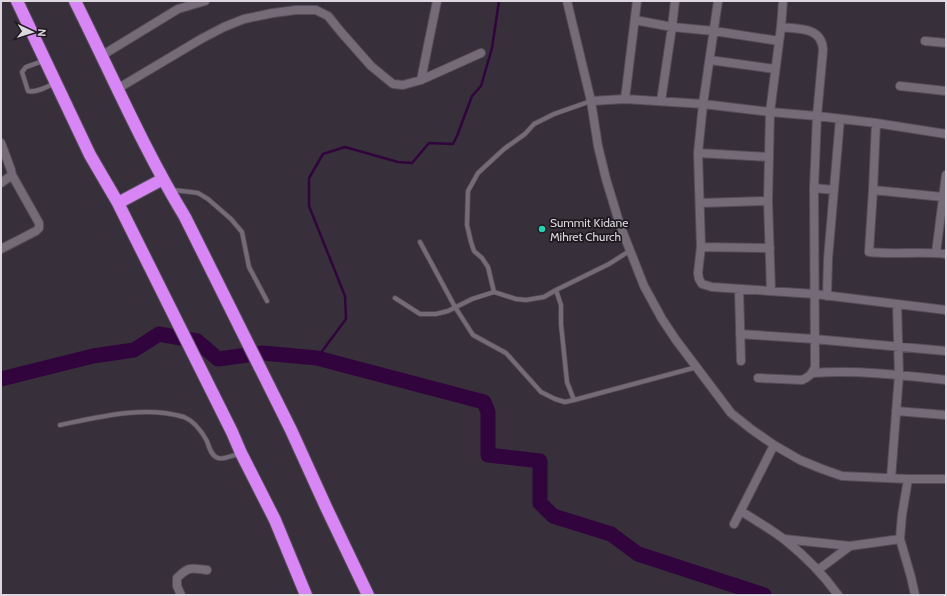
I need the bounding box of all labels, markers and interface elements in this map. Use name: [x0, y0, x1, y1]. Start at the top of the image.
north arrow: [12, 12, 52, 52]
text: N: [35, 28, 49, 37]
place label: Summit Kidane Mihret Church: [550, 215, 628, 244]
marker: Summit Kidane Mihret Church: [537, 224, 547, 234]

